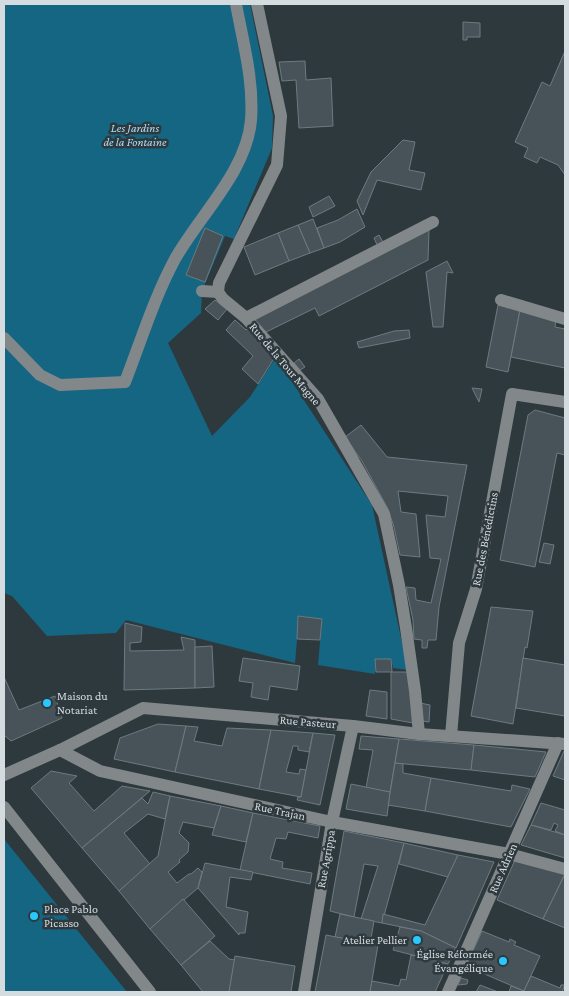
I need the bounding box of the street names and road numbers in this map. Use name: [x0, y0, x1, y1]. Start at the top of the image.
street label: Rue de la Tour Magne: [246, 320, 324, 408]
street label: Rue des Bénédictins: [469, 491, 501, 587]
street label: Rue Pasteur: [279, 713, 337, 731]
street label: Rue Trajan: [253, 799, 307, 823]
street label: Rue Agrippa: [314, 829, 338, 889]
street label: Rue Adrien: [486, 841, 520, 895]

